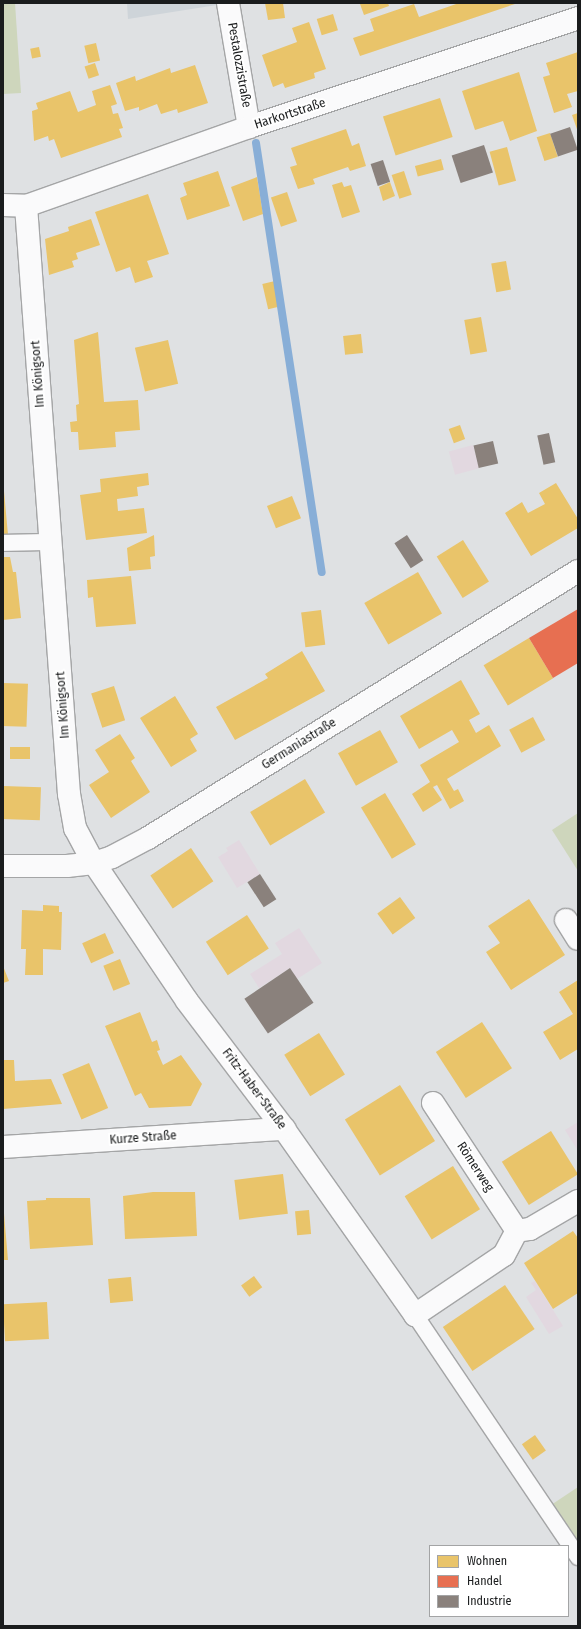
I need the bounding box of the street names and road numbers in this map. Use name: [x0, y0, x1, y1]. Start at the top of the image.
street label: Pestalozzistraße: [224, 21, 254, 109]
street label: Harkortstraße: [252, 95, 328, 133]
street label: Im Königsort: [28, 340, 48, 408]
street label: Im Königsort: [53, 671, 73, 739]
street label: Germaniastraße: [259, 715, 339, 773]
street label: Fritz-Haber-Straße: [218, 1045, 290, 1133]
street label: Kurze Straße: [109, 1128, 177, 1148]
street label: Römerweg: [453, 1139, 497, 1195]

